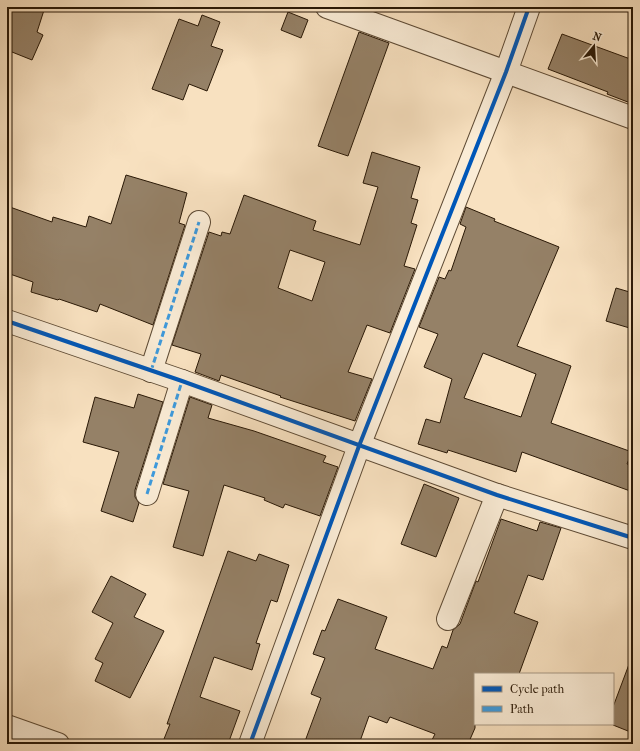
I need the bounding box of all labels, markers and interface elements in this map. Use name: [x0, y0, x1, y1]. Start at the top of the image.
north arrow: [574, 26, 614, 66]
text: N: [591, 29, 604, 45]
legend: [474, 673, 614, 725]
text: Cycle path: [510, 682, 565, 696]
text: Path: [510, 702, 534, 716]

